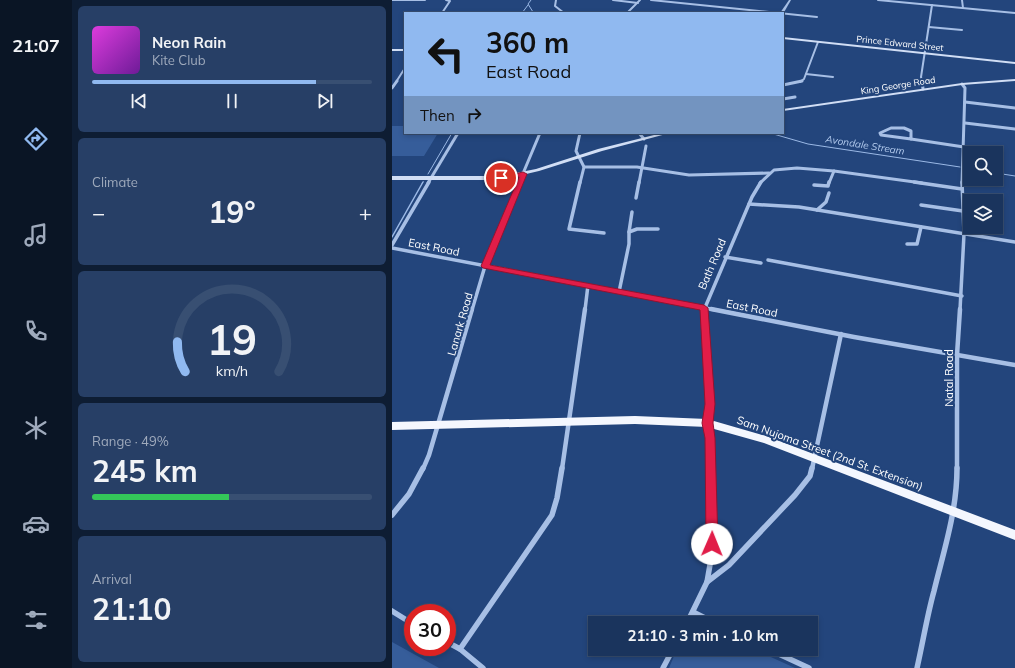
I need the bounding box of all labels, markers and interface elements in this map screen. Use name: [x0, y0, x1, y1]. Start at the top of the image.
text: 360 m: [486, 25, 569, 60]
icon: left: [420, 28, 472, 80]
text: Neon Rain: [152, 33, 226, 52]
street label: Prince Edward Street: [856, 33, 944, 53]
text: 21:07: [12, 34, 60, 57]
text: Kite Club: [152, 52, 206, 68]
text: East Road: [486, 60, 571, 83]
street label: King George Road: [860, 74, 936, 96]
icon: previous: [128, 90, 150, 112]
icon: pause: [221, 90, 243, 112]
icon: next: [314, 90, 336, 112]
icon: right: [463, 104, 485, 126]
text: Then: [420, 106, 455, 125]
icon: directions: [22, 125, 50, 153]
water label: Avondale Stream: [824, 132, 906, 158]
map controls: [963, 146, 1003, 234]
button: search: [963, 146, 1003, 186]
pin: [484, 161, 518, 195]
icon: arrive: [490, 167, 512, 189]
text: Climate: [92, 174, 138, 190]
text: 19°: [208, 193, 256, 231]
button: layers: [963, 194, 1003, 234]
text: −: [92, 199, 105, 227]
text: +: [359, 199, 372, 227]
icon: music: [22, 221, 50, 249]
street label: East Road: [407, 235, 461, 259]
street label: Bath Road: [695, 236, 729, 292]
street label: Lanark Road: [444, 291, 476, 357]
street label: East Road: [725, 296, 779, 320]
text: 19: [207, 313, 257, 365]
icon: phone: [22, 317, 50, 345]
street label: Natal Road: [942, 349, 956, 407]
text: km/h: [216, 362, 248, 380]
street label: Sam Nujoma Street (2nd St. Extension): [735, 413, 925, 493]
icon: climate: [22, 414, 50, 442]
text: Range · 49%: [92, 433, 169, 449]
text: 245 km: [92, 452, 198, 490]
icon: car: [22, 510, 50, 538]
position arrow: [691, 523, 733, 565]
text: Arrival: [92, 571, 132, 587]
text: 21:10: [92, 590, 171, 628]
speed limit sign: 30: [404, 604, 456, 656]
icon: filters: [22, 606, 50, 634]
text: 21:10 · 3 min · 1.0 km: [628, 626, 778, 645]

